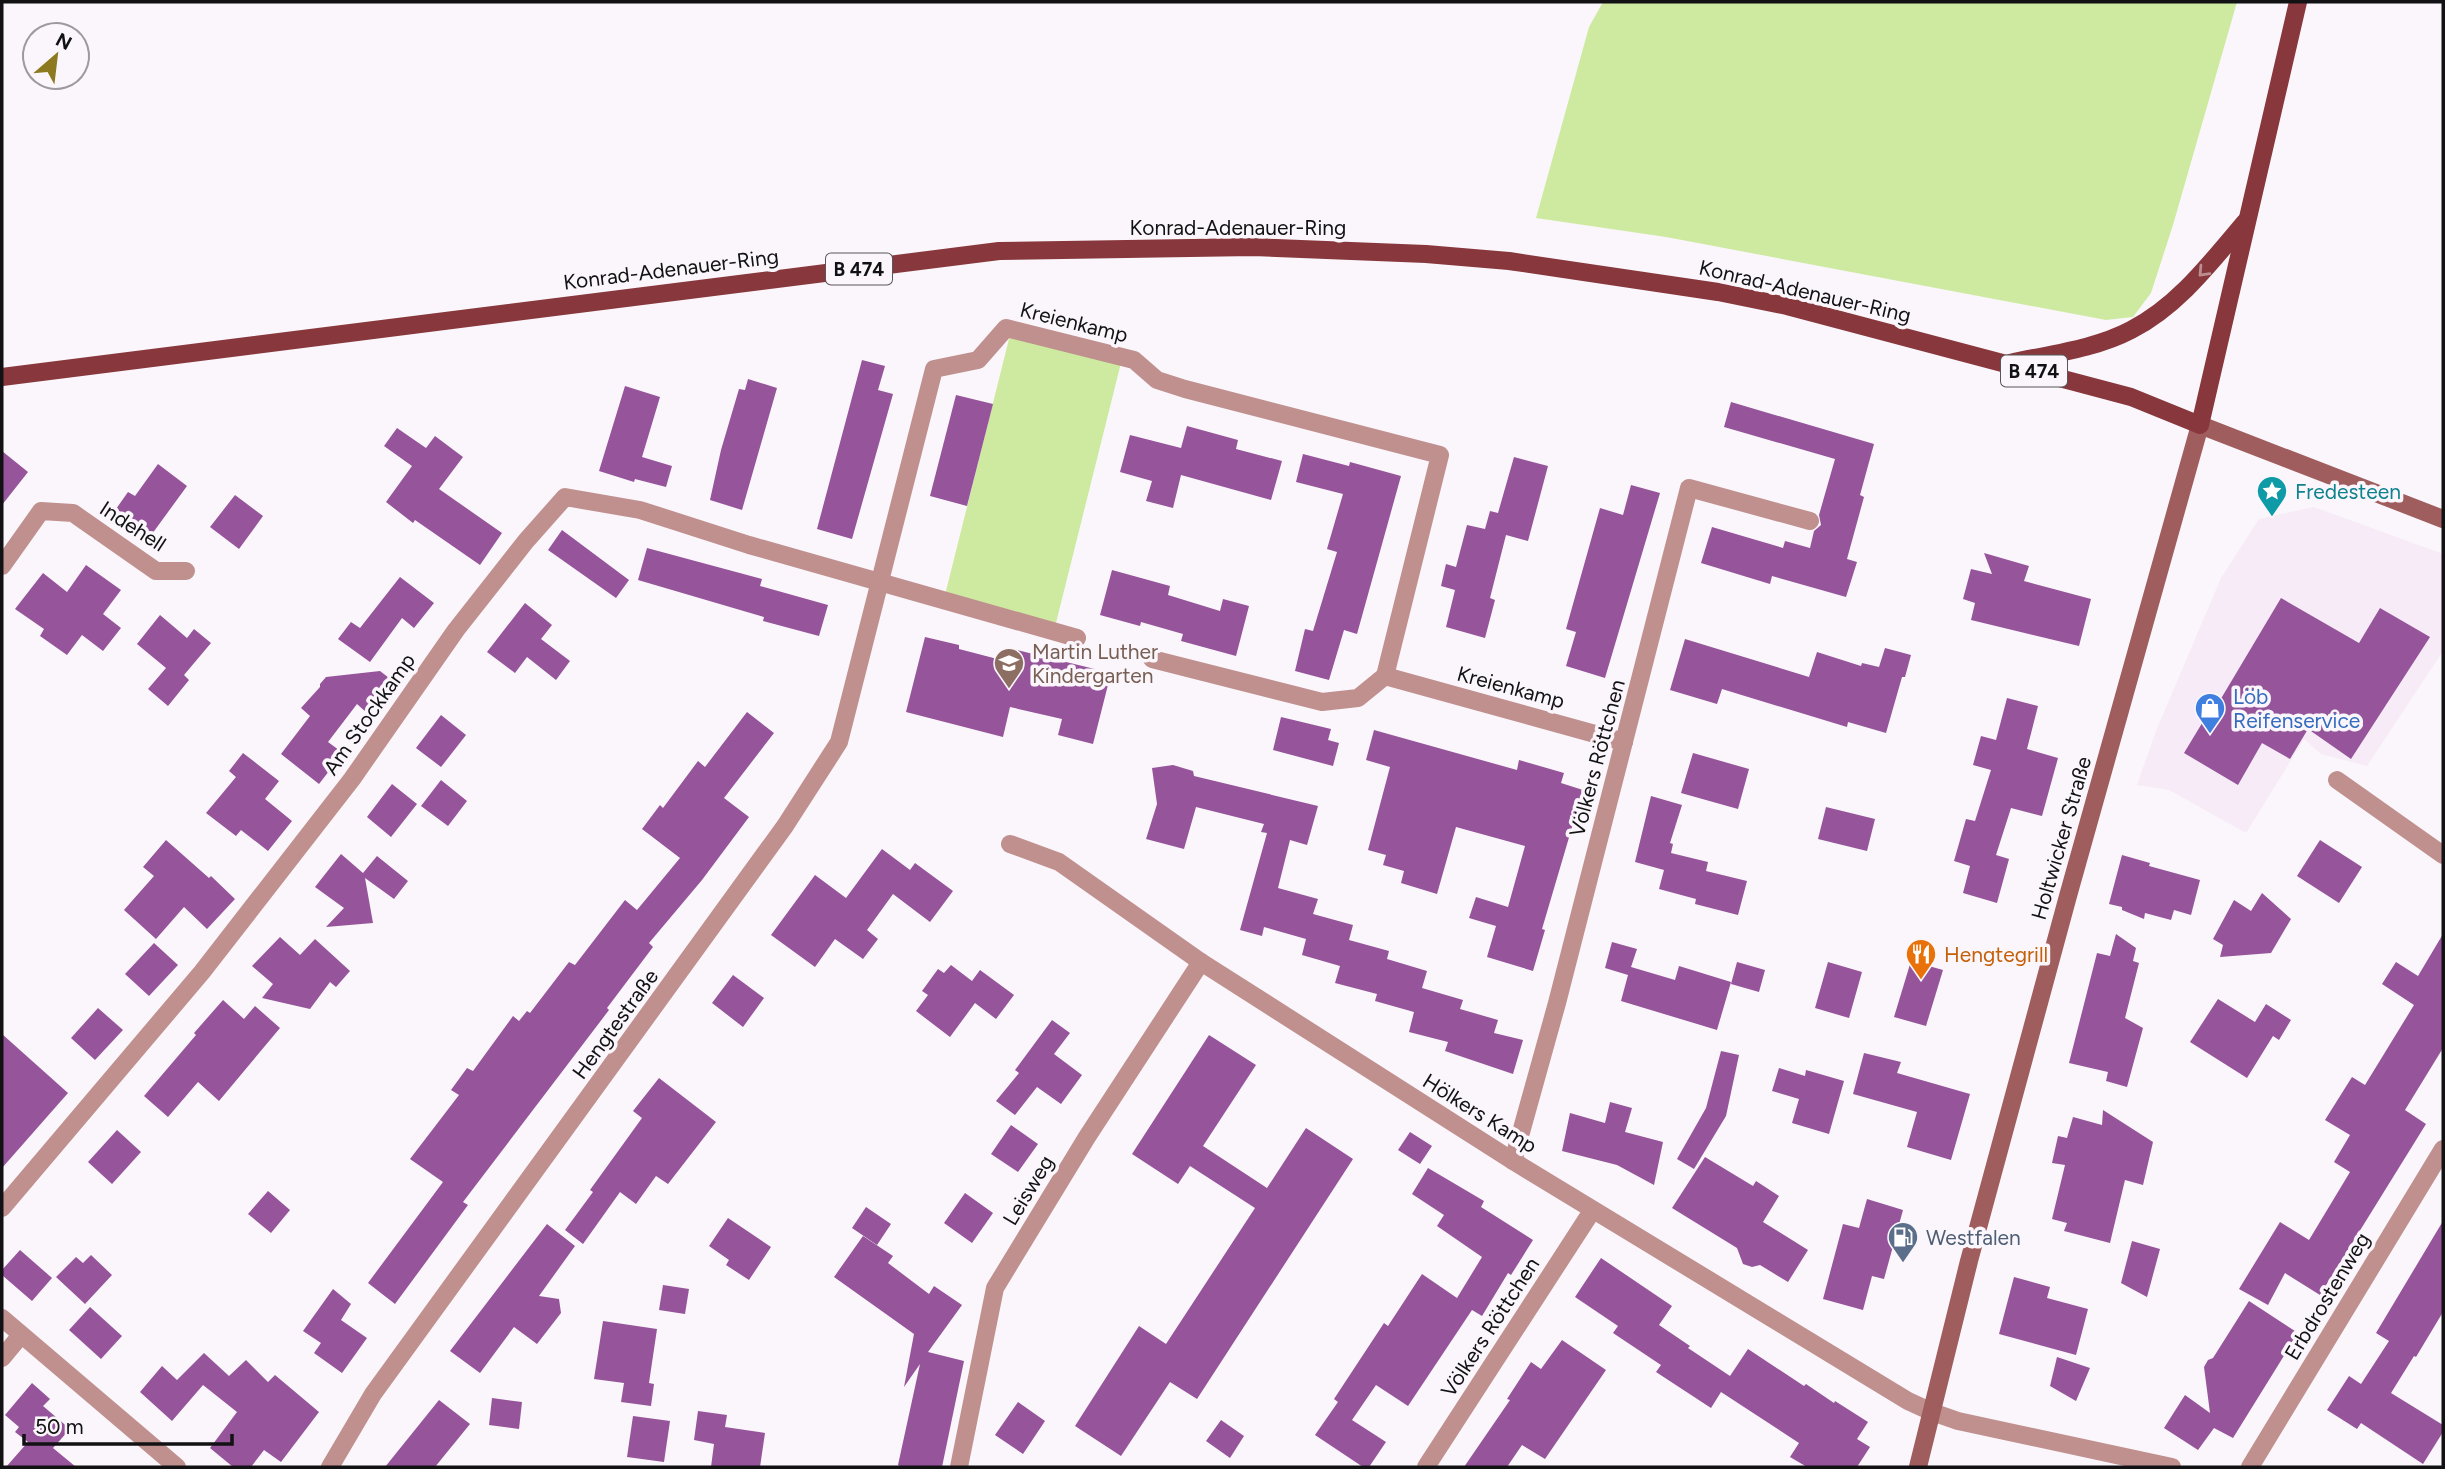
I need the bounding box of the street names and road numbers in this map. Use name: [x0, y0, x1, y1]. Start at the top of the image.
street label: Konrad-Adenauer-Ring: [1130, 215, 1346, 240]
street label: Konrad-Adenauer-Ring: [562, 243, 780, 295]
road number: B 474: [826, 254, 892, 284]
street label: Konrad-Adenauer-Ring: [1697, 254, 1913, 328]
street label: Kreienkamp: [1017, 297, 1131, 347]
road number: B 474: [2001, 356, 2067, 386]
street label: Indehell: [95, 495, 171, 557]
street label: Am Stockkamp: [318, 648, 420, 780]
street label: Kreienkamp: [1454, 661, 1568, 713]
street label: Völkers Röttchen: [1564, 677, 1630, 839]
street label: Holtwicker Straße: [2026, 753, 2096, 923]
street label: Hengtestraße: [567, 964, 663, 1084]
street label: Hölkers Kamp: [1418, 1068, 1542, 1158]
street label: Leisweg: [997, 1151, 1059, 1229]
street label: Erbdrostenweg: [2279, 1228, 2375, 1364]
street label: Völkers Röttchen: [1436, 1253, 1544, 1401]

